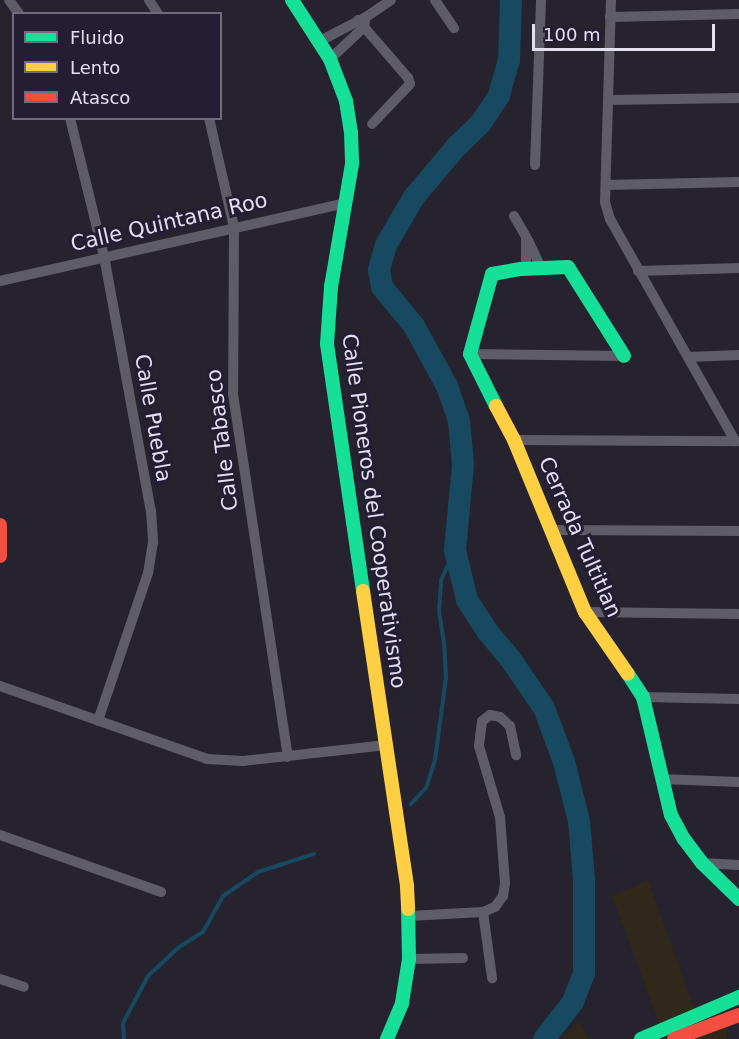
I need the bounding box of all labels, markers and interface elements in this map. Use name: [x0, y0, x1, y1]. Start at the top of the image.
legend: [12, 12, 222, 120]
scale bar: [535, 12, 718, 50]
text: 100 m: [543, 24, 601, 45]
text: Fluido: [70, 27, 124, 48]
text: Lento: [70, 57, 120, 78]
text: Atasco: [70, 87, 130, 108]
street label: Calle Quintana Roo: [68, 187, 270, 257]
street label: Calle Pioneros del Cooperativismo: [337, 332, 411, 690]
street label: Calle Puebla: [129, 352, 177, 484]
street label: Calle Tabasco: [201, 368, 243, 512]
street label: Cerrada Tultitlan: [533, 453, 627, 621]

